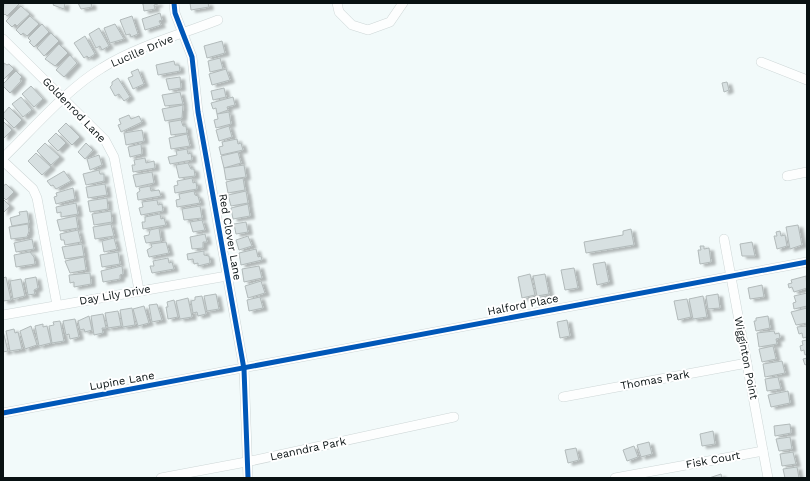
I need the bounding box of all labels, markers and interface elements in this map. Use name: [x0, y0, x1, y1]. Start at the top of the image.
street label: Lucille Drive: [109, 32, 175, 70]
street label: Goldenrod Lane: [40, 75, 108, 145]
street label: Red Clover Lane: [216, 193, 244, 281]
street label: Day Lily Drive: [78, 282, 152, 308]
street label: Halford Place: [486, 292, 560, 318]
street label: Wigginton Point: [732, 315, 760, 401]
street label: Thomas Park: [620, 368, 690, 392]
street label: Lupine Lane: [88, 369, 156, 393]
street label: Leanndra Park: [269, 435, 347, 463]
street label: Fisk Court: [685, 449, 742, 471]

